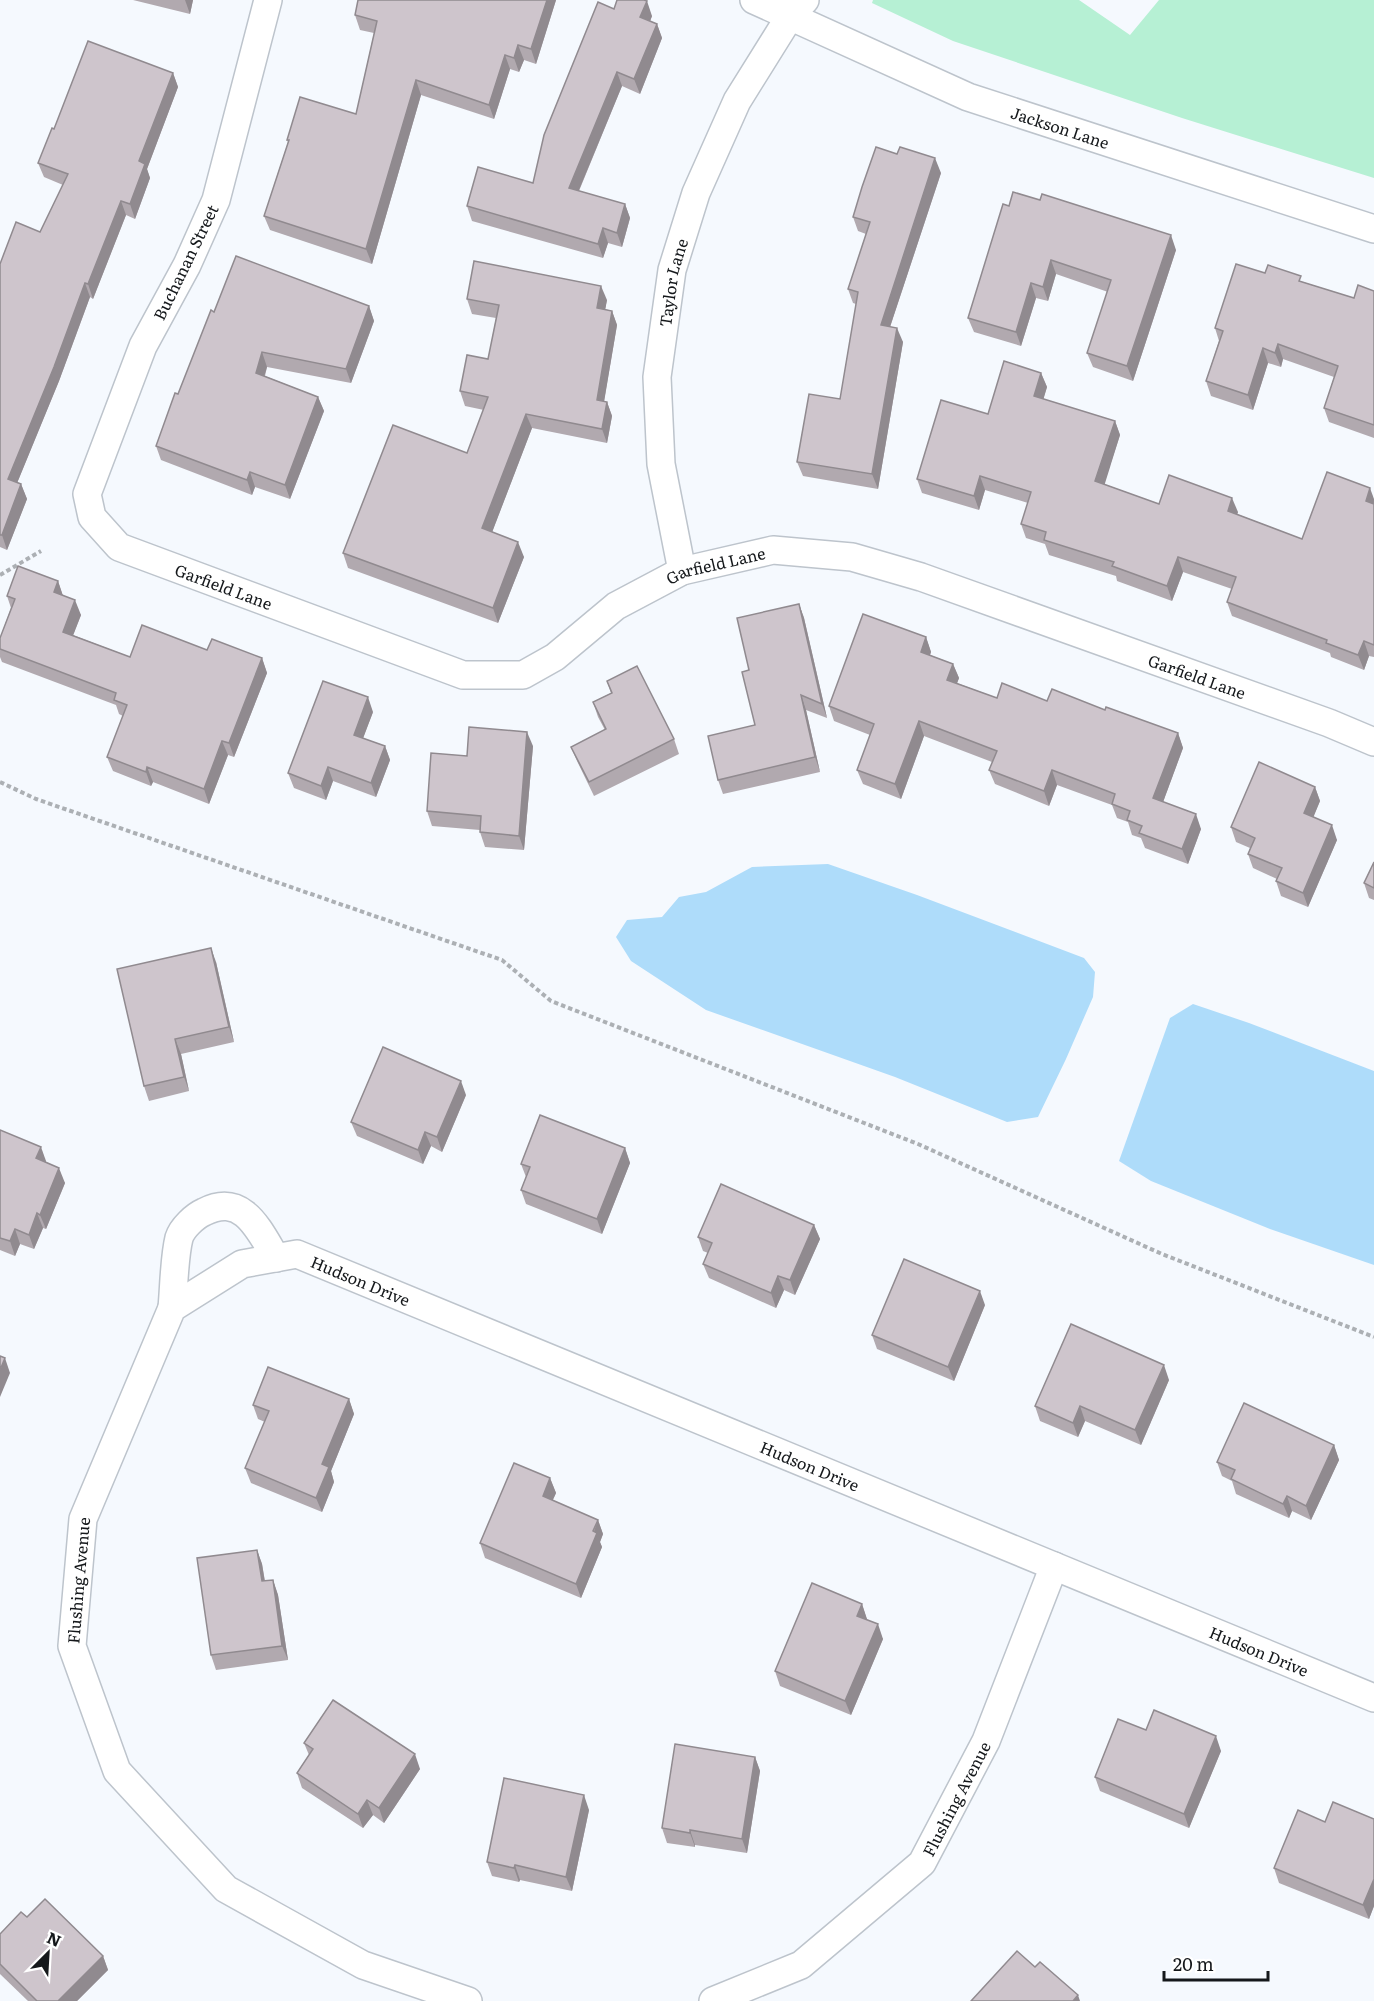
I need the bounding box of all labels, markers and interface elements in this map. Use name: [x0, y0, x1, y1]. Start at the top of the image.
street label: Jackson Lane: [1008, 100, 1113, 154]
street label: Buchanan Street: [147, 200, 224, 324]
street label: Taylor Lane: [652, 235, 693, 328]
street label: Garfield Lane: [661, 540, 767, 590]
street label: Garfield Lane: [172, 557, 276, 615]
street label: Garfield Lane: [1145, 647, 1249, 704]
street label: Hudson Drive: [307, 1249, 414, 1311]
street label: Hudson Drive: [757, 1434, 863, 1497]
street label: Flushing Avenue: [60, 1516, 95, 1645]
street label: Hudson Drive: [1206, 1620, 1313, 1682]
street label: Flushing Avenue: [916, 1737, 996, 1860]
north arrow: [18, 1923, 78, 1983]
text: N: [43, 1925, 66, 1952]
scale bar: [1164, 1944, 1268, 1982]
text: 20 m: [1173, 1950, 1214, 1977]

